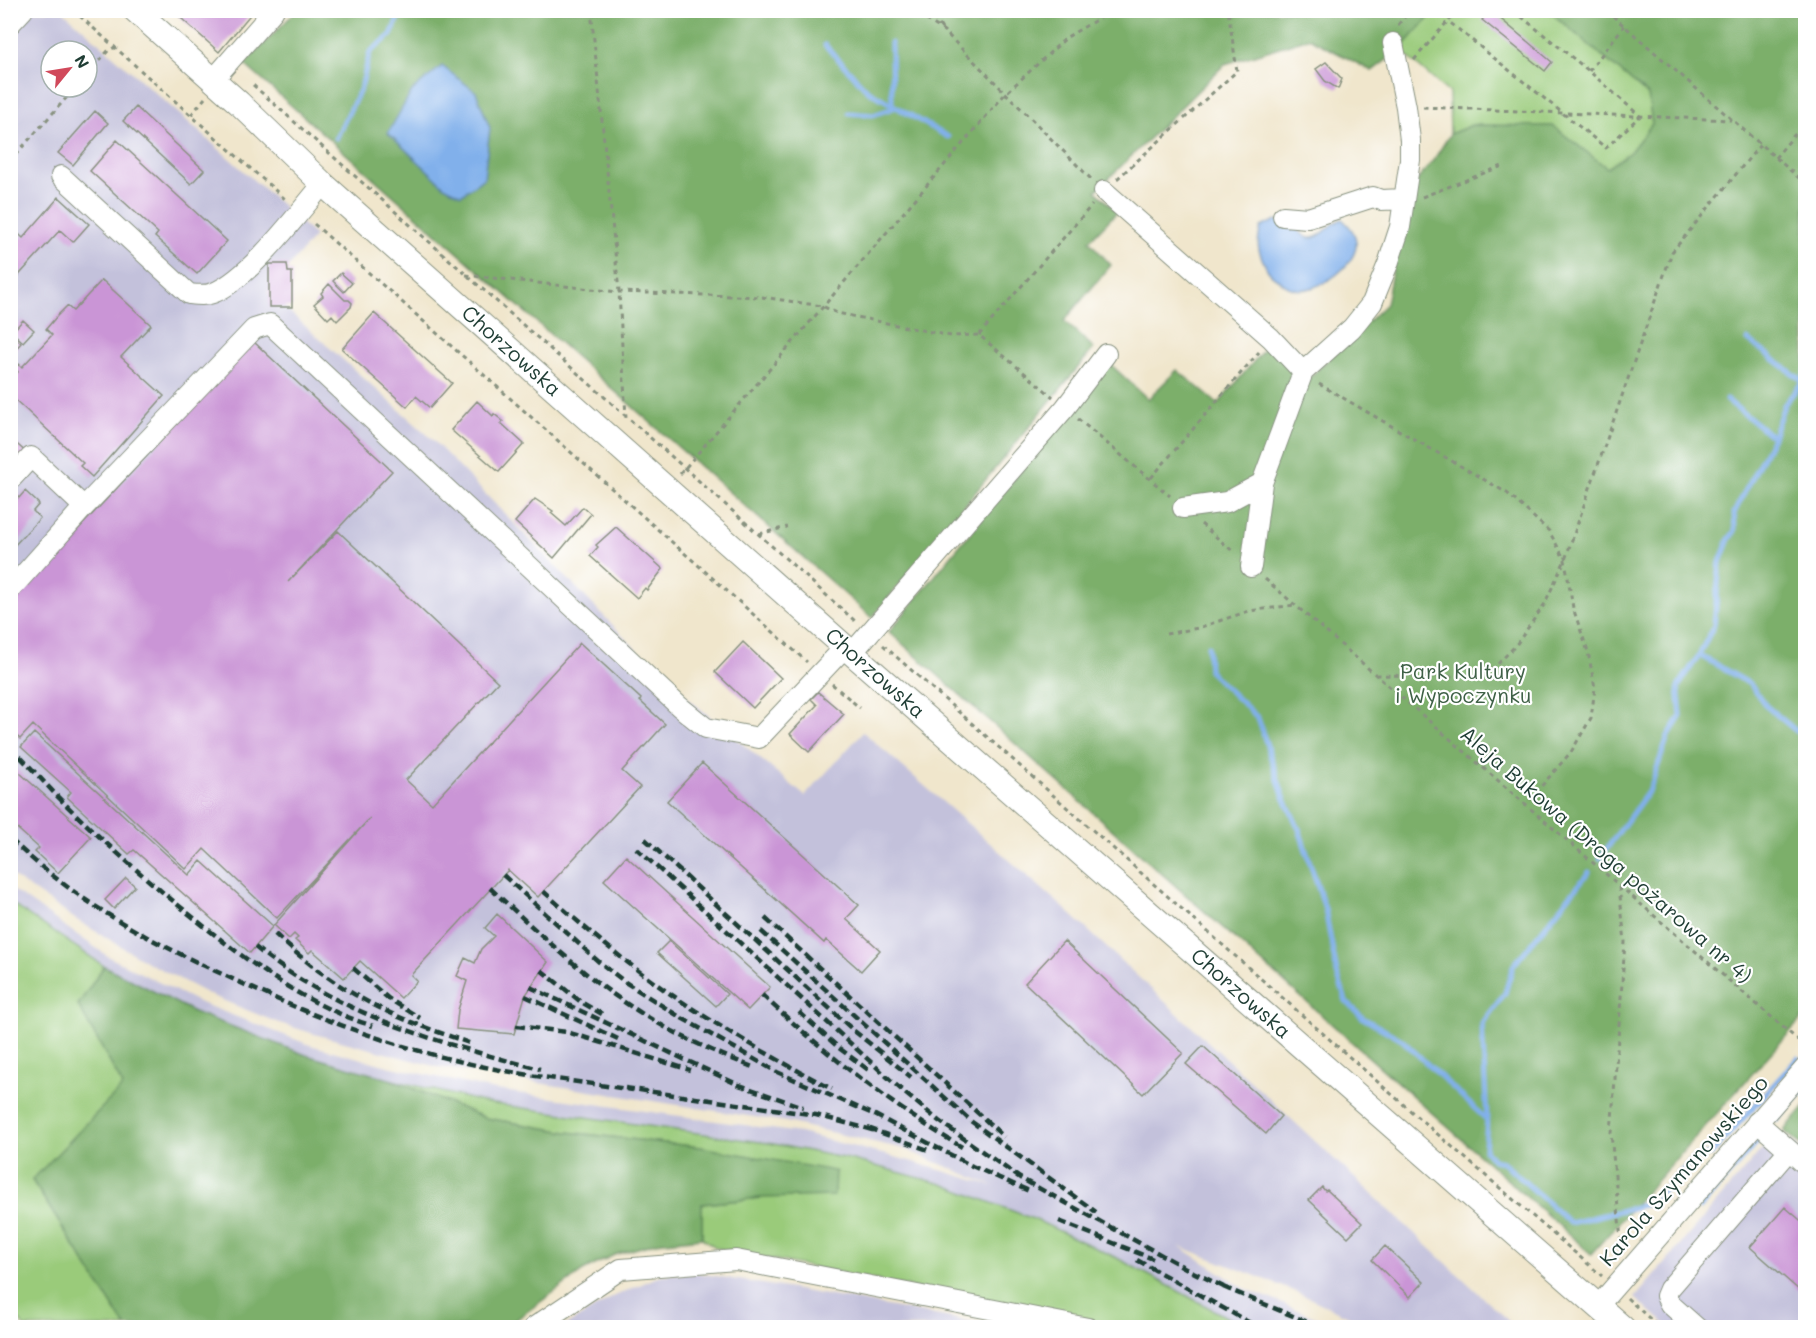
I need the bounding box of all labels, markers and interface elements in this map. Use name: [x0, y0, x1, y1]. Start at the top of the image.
north arrow: [39, 39, 99, 99]
text: N: [70, 51, 95, 72]
street label: Chorzowska: [457, 298, 568, 401]
street label: Chorzowska: [820, 621, 932, 723]
park label: Park Kultury i Wypoczynku: [1394, 657, 1532, 708]
street label: Aleja Bukowa (Droga pożarowa nr 4): [1455, 720, 1759, 988]
street label: Chorzowska: [1186, 941, 1298, 1044]
street label: Karola Szymanowskiego: [1593, 1069, 1773, 1271]

